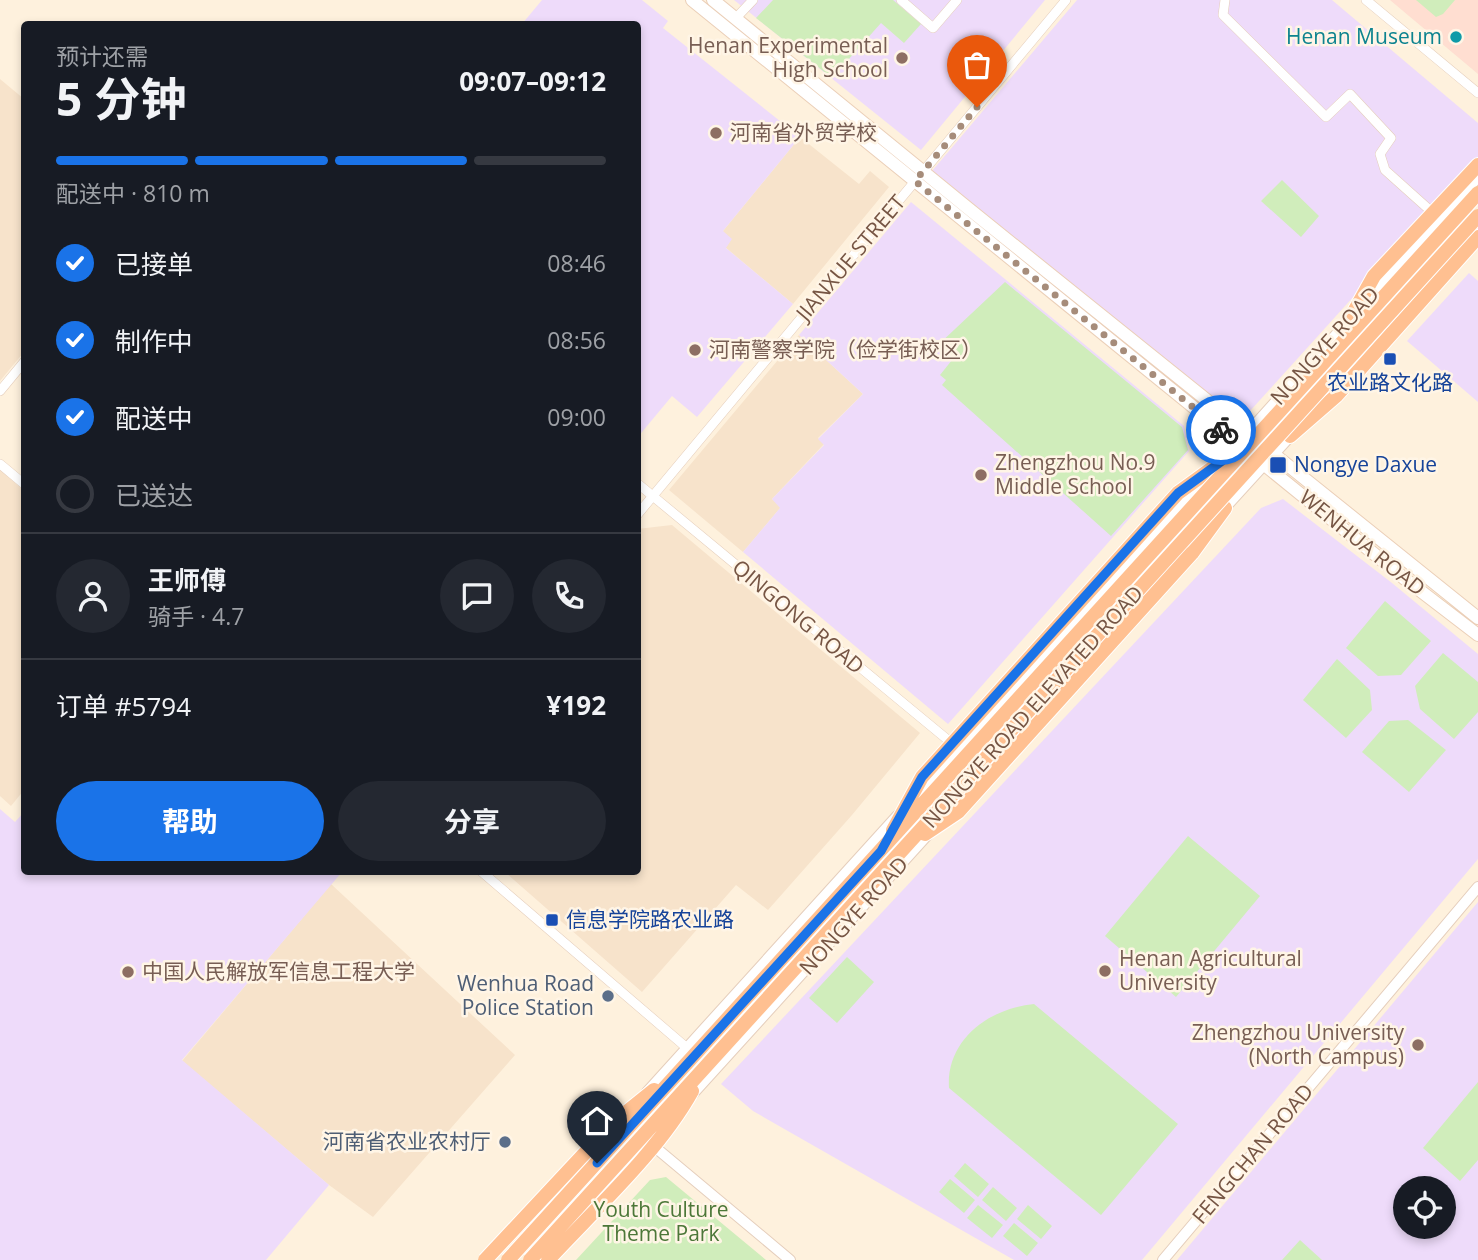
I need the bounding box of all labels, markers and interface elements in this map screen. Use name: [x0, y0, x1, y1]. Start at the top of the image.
place label: Henan Museum: [1286, 22, 1442, 50]
marker: Henan Museum: [1448, 29, 1464, 45]
place label: Henan Experimental High School: [688, 31, 888, 83]
pin: [947, 35, 1007, 107]
text: 预计还需: [56, 40, 148, 72]
icon: bag: [958, 46, 996, 84]
marker: Henan Experimental High School: [894, 50, 910, 66]
text: 09:07–09:12: [459, 63, 606, 99]
text: 5 分钟: [56, 67, 186, 129]
place label: 河南省外贸学校: [730, 118, 877, 146]
marker: 河南省外贸学校: [708, 125, 724, 141]
text: 配送中 · 810 m: [56, 177, 210, 209]
street label: JIANXUE STREET: [788, 188, 911, 328]
icon: check: [56, 244, 94, 282]
text: 已接单: [115, 246, 193, 282]
text: 08:46: [547, 247, 606, 279]
street label: NONGYE ROAD: [1264, 280, 1385, 410]
icon: check: [56, 321, 94, 359]
text: 制作中: [115, 323, 193, 359]
text: 08:56: [547, 324, 606, 356]
place label: 河南警察学院（俭学街校区）: [709, 335, 982, 363]
marker: 河南警察学院（俭学街校区）: [687, 342, 703, 358]
marker: 农业路文化路: [1382, 351, 1398, 367]
place label: 农业路文化路: [1327, 368, 1453, 396]
courier: [1186, 395, 1256, 465]
icon: check: [56, 398, 94, 436]
text: 配送中: [115, 400, 193, 436]
text: 09:00: [547, 401, 606, 433]
icon: bike: [1202, 411, 1240, 449]
place label: Zhengzhou No.9 Middle School: [995, 448, 1156, 500]
place label: Nongye Daxue: [1294, 450, 1437, 478]
marker: Nongye Daxue: [1268, 455, 1288, 475]
marker: Zhengzhou No.9 Middle School: [973, 467, 989, 483]
text: 已送达: [115, 477, 193, 513]
street label: WENHUA ROAD: [1294, 483, 1431, 602]
street label: QINGONG ROAD: [727, 553, 870, 680]
button: person: [56, 559, 130, 633]
button: chat: [440, 559, 514, 633]
button: phone: [532, 559, 606, 633]
text: 王师傅: [148, 562, 226, 598]
street label: NONGYE ROAD ELEVATED ROAD: [916, 579, 1149, 834]
text: 骑手 · 4.7: [148, 600, 244, 632]
text: ¥192: [547, 687, 606, 723]
text: 订单 #5794: [56, 688, 191, 724]
button: 帮助: [56, 781, 324, 861]
button: 分享: [338, 781, 606, 861]
street label: NONGYE ROAD: [793, 850, 914, 980]
place label: 信息学院路农业路: [566, 905, 734, 933]
marker: 信息学院路农业路: [544, 912, 560, 928]
place label: Henan Agricultural University: [1119, 944, 1302, 996]
place label: 中国人民解放军信息工程大学: [142, 957, 415, 985]
marker: Henan Agricultural University: [1097, 963, 1113, 979]
marker: 中国人民解放军信息工程大学: [120, 964, 136, 980]
place label: Wenhua Road Police Station: [457, 969, 594, 1021]
marker: Wenhua Road Police Station: [600, 988, 616, 1004]
place label: Zhengzhou University (North Campus): [1192, 1018, 1404, 1070]
marker: Zhengzhou University (North Campus): [1410, 1037, 1426, 1053]
street label: FENGCHAN ROAD: [1185, 1077, 1319, 1229]
pin: [567, 1091, 627, 1163]
icon: home: [578, 1102, 616, 1140]
place label: 河南省农业农村厅: [323, 1127, 491, 1155]
marker: 河南省农业农村厅: [497, 1134, 513, 1150]
map controls: [1393, 1176, 1456, 1239]
button: locate: [1393, 1176, 1456, 1239]
park label: Youth Culture Theme Park: [593, 1195, 729, 1247]

